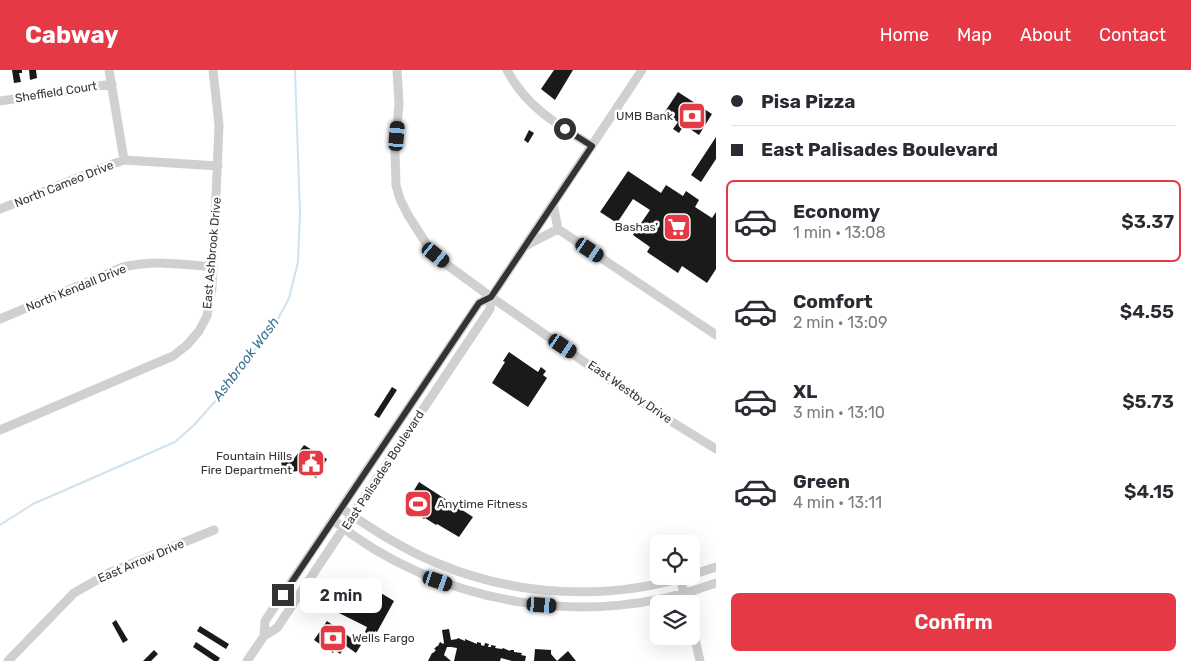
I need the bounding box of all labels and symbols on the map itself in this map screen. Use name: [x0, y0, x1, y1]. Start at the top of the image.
street label: Sheffield Court: [14, 79, 98, 105]
bank icon: UMB Bank: [677, 101, 707, 131]
place label: UMB Bank: [616, 109, 674, 123]
route start: [554, 118, 576, 140]
car: [388, 120, 405, 152]
street label: North Cameo Drive: [12, 158, 116, 210]
street label: East Ashbrook Drive: [200, 196, 224, 309]
supermarket icon: Bashas': [662, 212, 692, 242]
place label: Bashas': [615, 220, 658, 234]
car: [573, 235, 606, 265]
car: [419, 240, 452, 270]
street label: North Kendall Drive: [24, 261, 128, 315]
water label: Ashbrook Wash: [208, 314, 283, 405]
car: [546, 331, 579, 361]
street label: East Westby Drive: [585, 358, 675, 426]
street label: East Palisades Boulevard: [339, 408, 427, 532]
public building icon: Fountain Hills Fire Department: [296, 448, 326, 478]
place label: Fountain Hills Fire Department: [201, 449, 292, 477]
sports icon: Anytime Fitness: [403, 489, 433, 519]
place label: Anytime Fitness: [437, 497, 528, 511]
street label: East Arrow Drive: [96, 536, 186, 585]
car: [421, 569, 454, 593]
callout: 2 min: [300, 578, 383, 612]
route end: [272, 584, 294, 606]
car: [526, 596, 557, 614]
bank icon: Wells Fargo: [318, 623, 348, 653]
place label: Wells Fargo: [352, 631, 415, 645]

